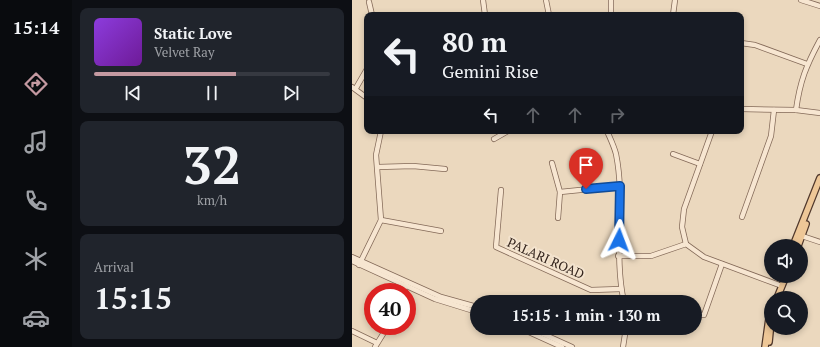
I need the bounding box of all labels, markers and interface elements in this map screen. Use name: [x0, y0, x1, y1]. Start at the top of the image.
text: 15:14: [13, 15, 59, 39]
text: Static Love: [154, 23, 232, 43]
text: 80 m: [442, 23, 507, 60]
icon: left: [376, 28, 428, 80]
text: Velvet Ray: [154, 43, 214, 61]
text: Gemini Rise: [442, 59, 539, 83]
icon: directions: [22, 70, 50, 98]
icon: previous: [122, 82, 144, 104]
icon: pause: [201, 82, 223, 104]
icon: next: [280, 82, 302, 104]
icon: left: [480, 104, 502, 126]
icon: ahead: [522, 104, 544, 126]
icon: ahead: [564, 104, 586, 126]
icon: right: [606, 104, 628, 126]
icon: music: [22, 128, 50, 156]
text: 32: [183, 130, 241, 199]
pin: [569, 148, 603, 189]
icon: arrive: [575, 154, 597, 176]
icon: phone: [22, 187, 50, 215]
text: km/h: [197, 191, 227, 209]
position arrow: [598, 219, 640, 261]
street label: PALARI ROAD: [505, 233, 587, 283]
map controls: [764, 239, 808, 335]
button: sound: [764, 239, 808, 283]
icon: climate: [22, 245, 50, 273]
text: Arrival: [94, 258, 134, 276]
text: 15:15: [94, 278, 172, 318]
speed limit sign: 40: [364, 283, 416, 335]
button: search: [764, 291, 808, 335]
icon: car: [22, 304, 50, 332]
text: 15:15 · 1 min · 130 m: [512, 305, 660, 325]

